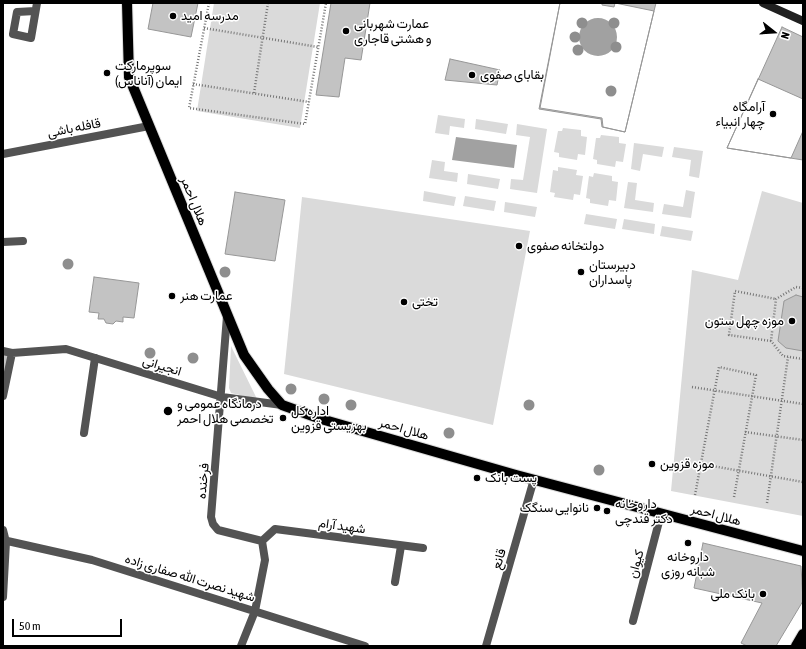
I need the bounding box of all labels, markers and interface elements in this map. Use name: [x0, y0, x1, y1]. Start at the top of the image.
place label: مدرسه امید: [181, 8, 239, 24]
marker: مدرسه امید: [168, 11, 178, 21]
north arrow: [754, 12, 794, 52]
place label: عمارت شهربانی و هشتی قاجاری: [354, 16, 432, 47]
marker: عمارت شهربانی و هشتی قاجاری: [341, 26, 351, 36]
text: N: [779, 31, 792, 40]
place label: سوپرمارکت ایمان (آناناس): [115, 58, 182, 89]
place label: بقابای صفوی: [480, 67, 544, 83]
marker: سوپرمارکت ایمان (آناناس): [102, 68, 112, 78]
marker: بقابای صفوی: [467, 70, 477, 80]
place label: آرامگاه چهار انبیاء: [716, 99, 765, 130]
marker: آرامگاه چهار انبیاء: [768, 109, 778, 119]
street label: قافله باشی: [46, 115, 102, 141]
street label: هلال احمر: [177, 174, 211, 228]
place label: دولتخانه صفوی: [527, 238, 604, 254]
marker: دولتخانه صفوی: [514, 241, 524, 251]
place label: دبیرستان پاسداران: [589, 257, 636, 288]
marker: دبیرستان پاسداران: [576, 267, 586, 277]
place label: عمارت هنر: [180, 288, 233, 304]
marker: عمارت هنر: [167, 291, 177, 301]
place label: تختی: [412, 294, 438, 310]
marker: تختی: [399, 297, 409, 307]
place label: موزه چهل ستون: [705, 313, 784, 329]
marker: موزه چهل ستون: [787, 316, 797, 326]
street label: انجیرانی: [141, 353, 183, 379]
place label: درمانگاه عمومی و تخصصی هلال احمر: [177, 396, 274, 427]
place label: اداره کل بهزیستی قزوین: [291, 403, 367, 434]
marker: درمانگاه عمومی و تخصصی هلال احمر: [162, 405, 174, 417]
marker: اداره کل بهزیستی قزوین: [278, 413, 288, 423]
street label: هلال احمر: [377, 414, 431, 444]
place label: موزه قزوین: [660, 456, 714, 472]
marker: موزه قزوین: [647, 459, 657, 469]
street label: فرخنده: [194, 462, 212, 500]
place label: پست بانک: [485, 470, 537, 486]
marker: پست بانک: [472, 473, 482, 483]
place label: داروخانه دکتر قندچی: [615, 496, 673, 527]
place label: نانوایی سنگک: [520, 500, 589, 516]
street label: هلال احمر: [689, 501, 743, 529]
marker: نانوایی سنگک: [592, 503, 602, 513]
marker: داروخانه دکتر قندچی: [602, 506, 612, 516]
street label: شهید آرام: [317, 515, 367, 537]
marker: داروخانه شبانه روزی: [683, 538, 693, 548]
street label: قانع: [489, 547, 509, 571]
street label: کیوان: [625, 548, 647, 580]
place label: داروخانه شبانه روزی: [661, 549, 715, 580]
street label: شهید نصرت الله صفاری زاده: [123, 551, 257, 605]
place label: بانک ملی: [711, 586, 755, 602]
marker: بانک ملی: [758, 589, 768, 599]
scale bar: [14, 611, 124, 637]
text: 50 m: [19, 619, 41, 633]

